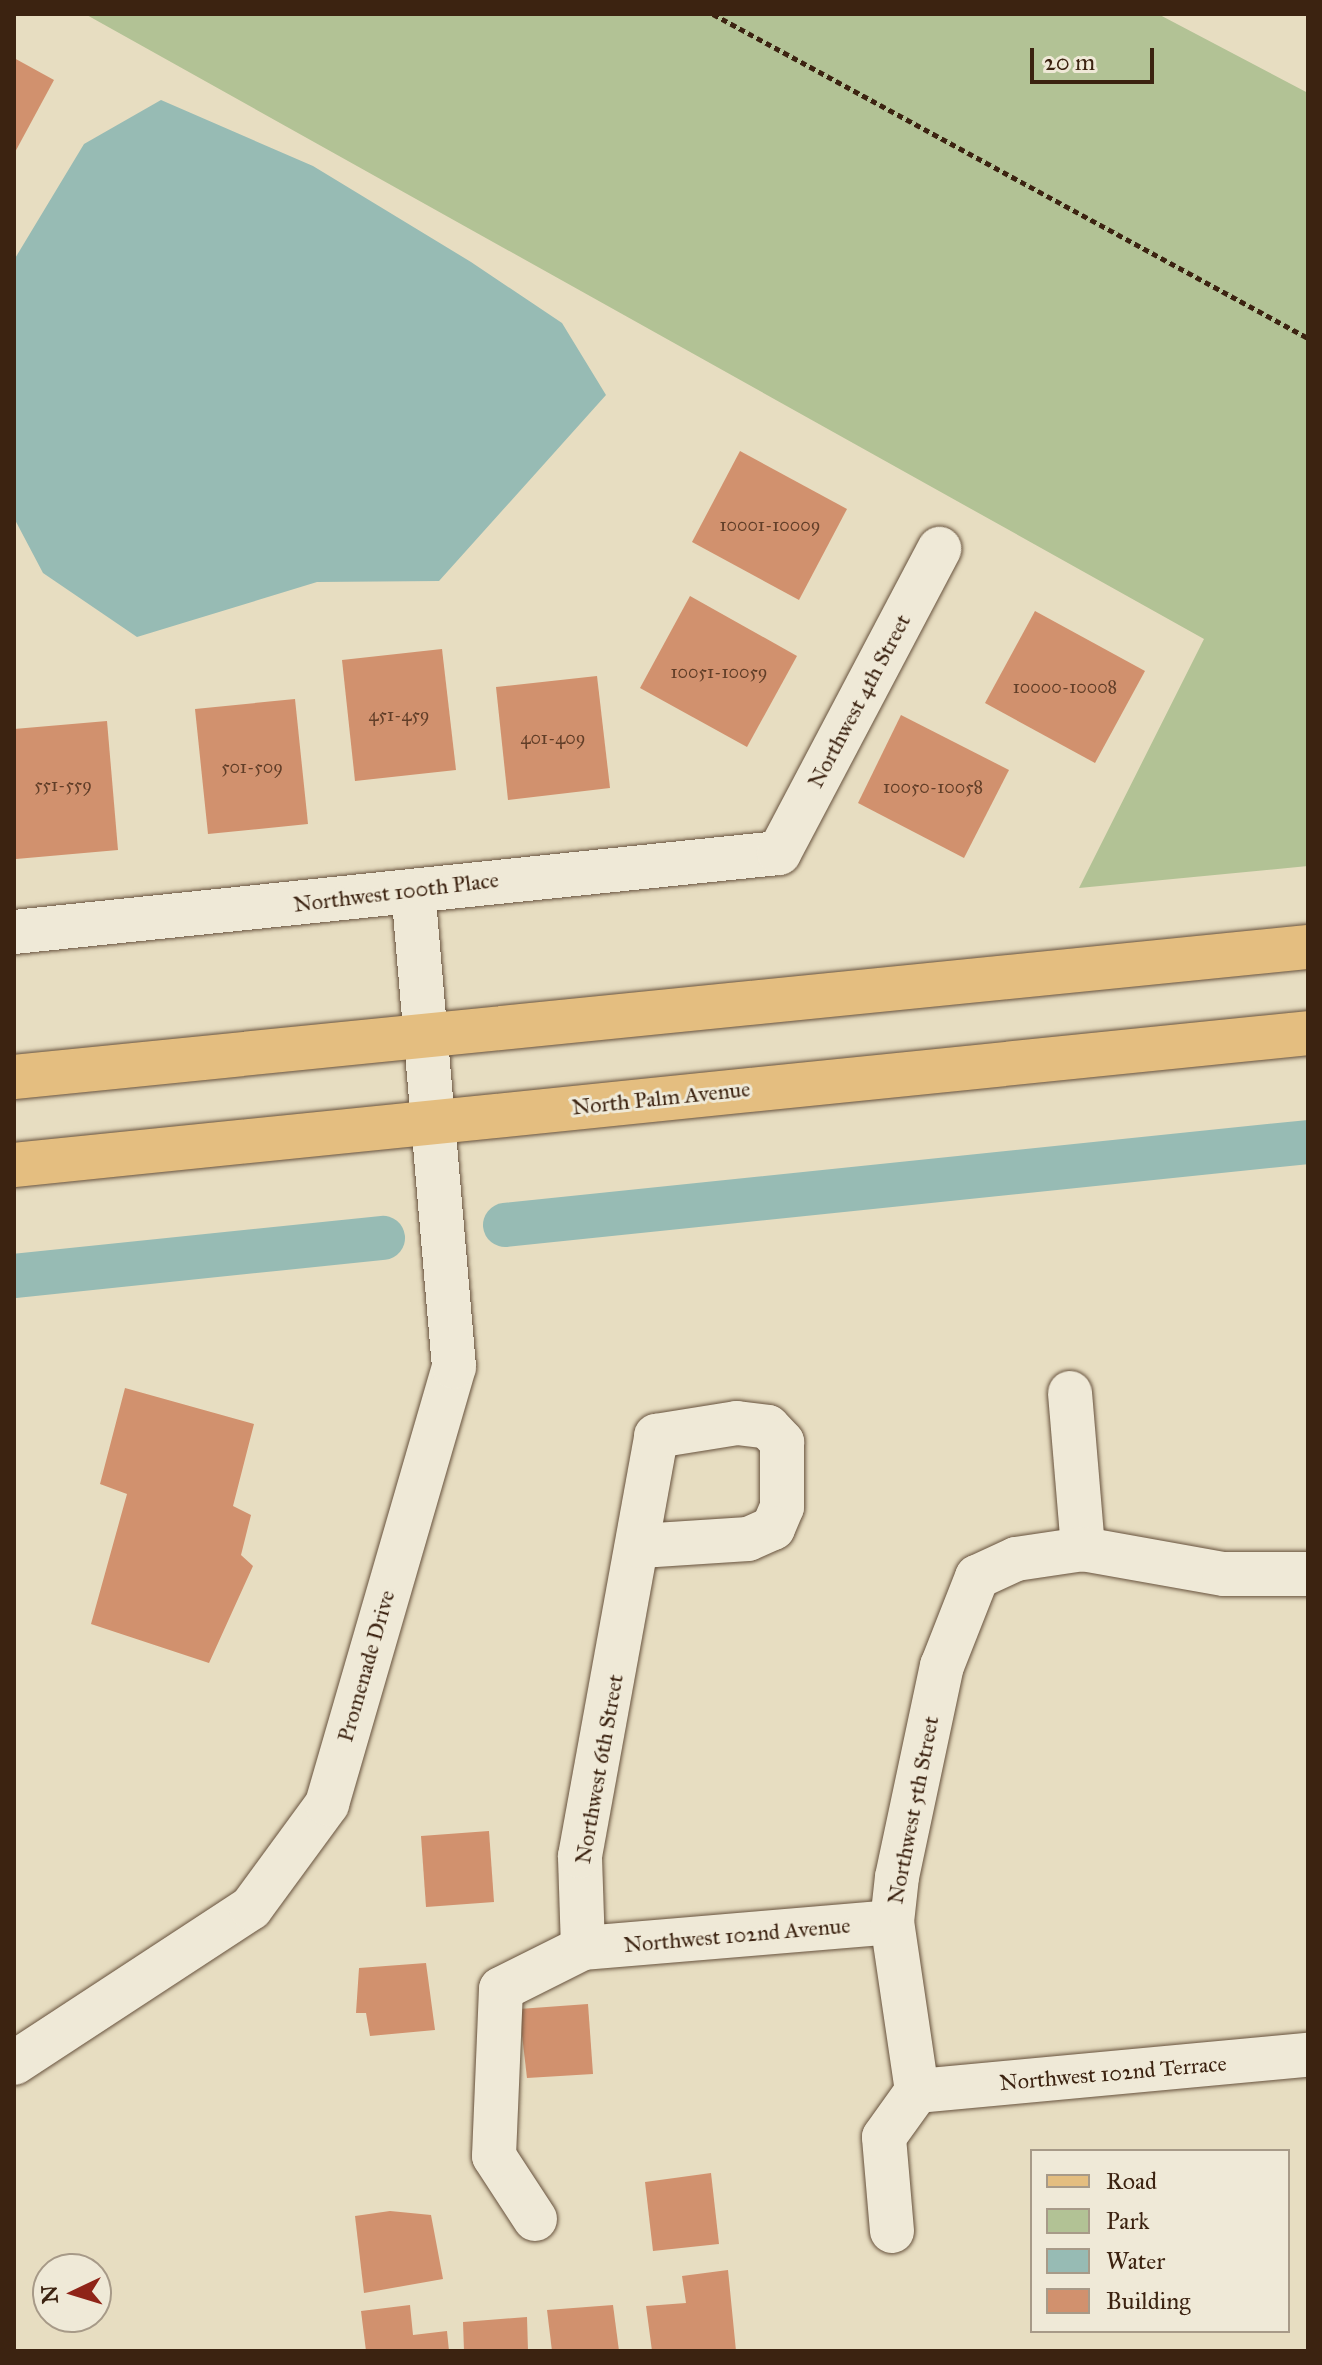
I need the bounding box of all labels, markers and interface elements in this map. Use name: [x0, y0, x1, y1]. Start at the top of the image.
scale bar: [1034, 32, 1158, 82]
text: 20 m: [1044, 47, 1095, 77]
house number: 10001-10009: [720, 514, 820, 536]
street label: Northwest 4th Street: [802, 610, 916, 792]
house number: 10051-10059: [671, 661, 767, 683]
house number: 10000-10008: [1013, 676, 1117, 698]
house number: 451-459: [369, 704, 429, 726]
house number: 401-409: [520, 727, 586, 749]
house number: 501-509: [221, 756, 283, 778]
house number: 551-559: [34, 774, 92, 796]
house number: 10050-10058: [883, 776, 983, 798]
street label: Northwest 100th Place: [292, 866, 500, 918]
street label: North Palm Avenue: [571, 1076, 751, 1120]
street label: Promenade Drive: [332, 1587, 400, 1745]
street label: Northwest 6th Street: [569, 1672, 629, 1866]
street label: Northwest 5th Street: [882, 1714, 944, 1906]
street label: Northwest 102nd Avenue: [623, 1912, 851, 1958]
street label: Northwest 102nd Terrace: [998, 2050, 1228, 2096]
legend: [1030, 2149, 1290, 2333]
text: Road: [1106, 2166, 1157, 2196]
text: Park: [1106, 2206, 1149, 2236]
text: Water: [1106, 2246, 1165, 2276]
north arrow: [32, 2253, 112, 2333]
text: N: [35, 2284, 64, 2305]
text: Building: [1106, 2286, 1191, 2316]

